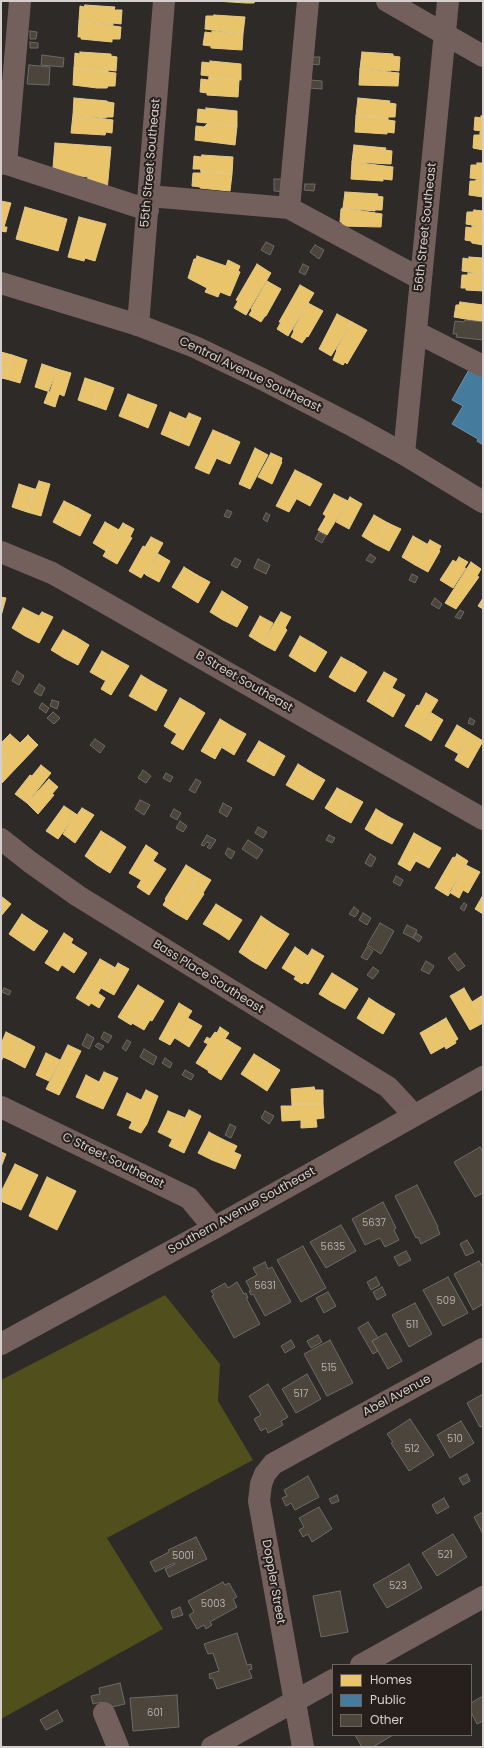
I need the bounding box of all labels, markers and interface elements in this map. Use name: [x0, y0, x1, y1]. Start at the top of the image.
street label: 55th Street Southeast: [138, 98, 164, 228]
street label: 56th Street Southeast: [412, 162, 440, 292]
street label: Central Avenue Southeast: [177, 334, 323, 416]
street label: B Street Southeast: [193, 648, 295, 716]
street label: Bass Place Southeast: [150, 937, 266, 1017]
street label: C Street Southeast: [60, 1130, 166, 1192]
street label: Southern Avenue Southeast: [166, 1164, 318, 1258]
house number: 5637: [362, 1217, 386, 1229]
house number: 5635: [321, 1241, 345, 1253]
house number: 5631: [254, 1280, 276, 1292]
house number: 509: [437, 1295, 455, 1307]
house number: 511: [406, 1319, 418, 1331]
house number: 515: [321, 1362, 337, 1374]
street label: Abel Avenue: [361, 1372, 433, 1420]
house number: 517: [294, 1388, 308, 1400]
house number: 510: [447, 1433, 463, 1445]
house number: 512: [404, 1443, 420, 1455]
street label: Doppler Street: [258, 1539, 288, 1625]
house number: 521: [437, 1549, 453, 1561]
house number: 5001: [172, 1550, 194, 1562]
house number: 523: [389, 1580, 407, 1592]
house number: 5003: [201, 1598, 225, 1610]
legend: [332, 1664, 472, 1736]
text: Homes: [370, 1671, 412, 1688]
text: Public: [370, 1691, 406, 1708]
house number: 601: [147, 1707, 163, 1719]
text: Other: [370, 1711, 403, 1728]

